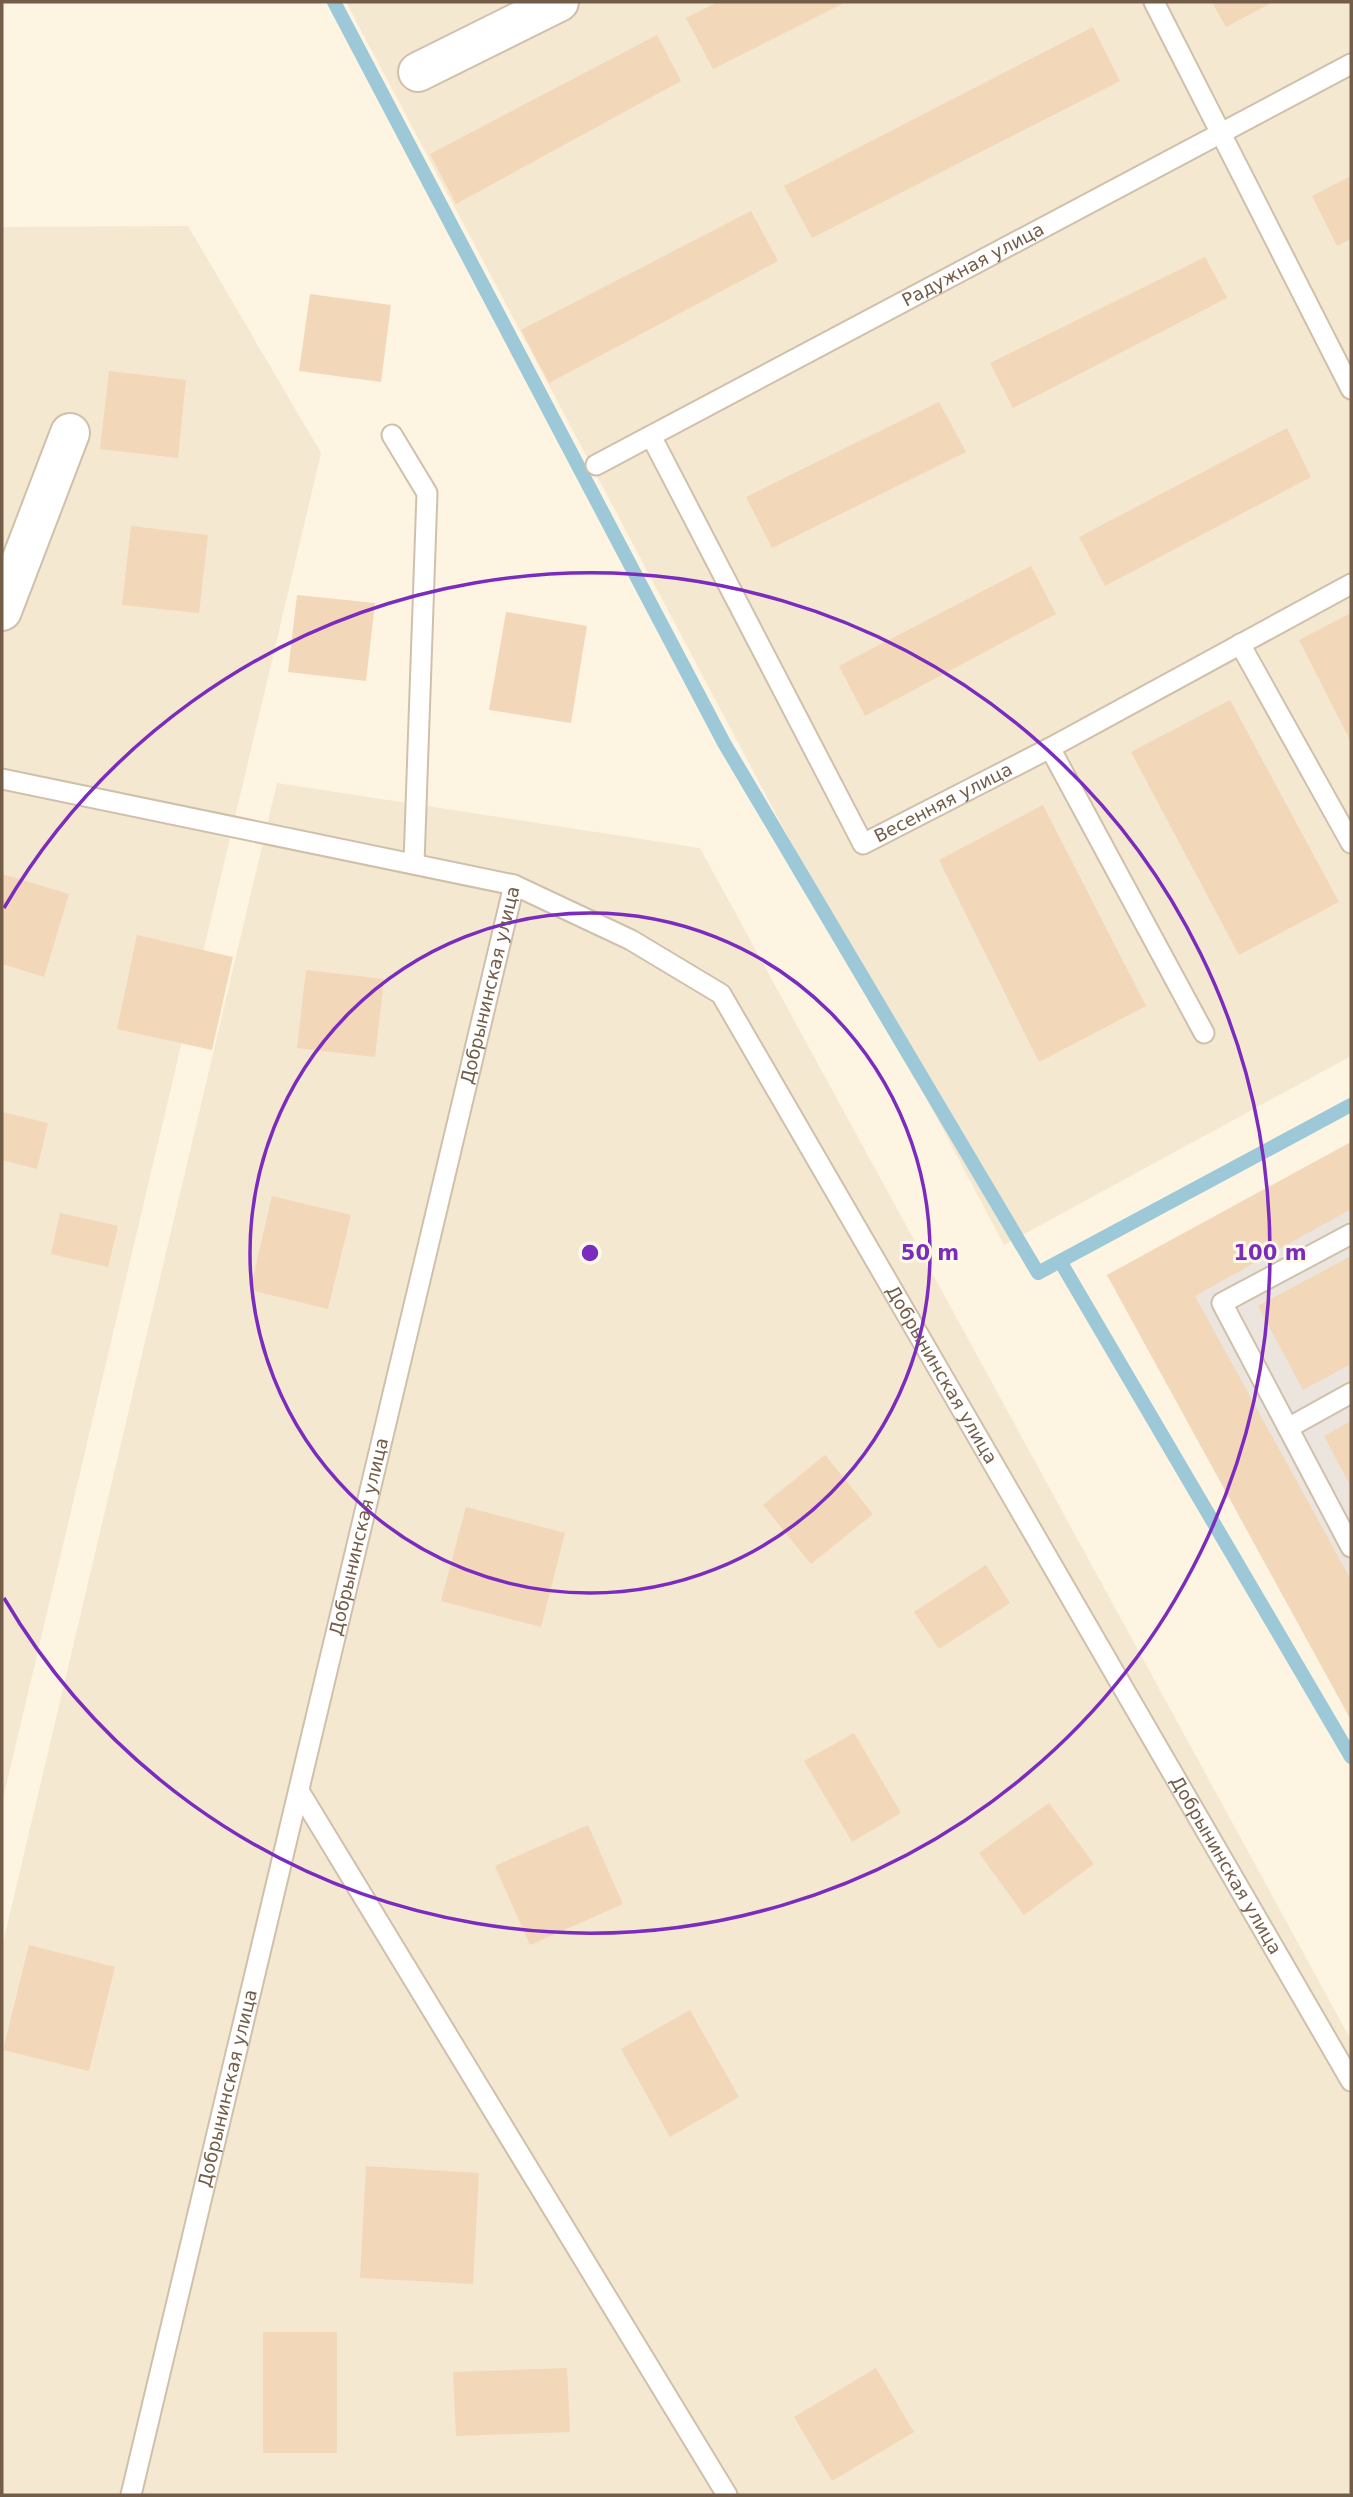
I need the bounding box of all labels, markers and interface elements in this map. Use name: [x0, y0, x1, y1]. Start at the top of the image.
street label: Радужная улица: [898, 218, 1047, 311]
street label: Весенняя улица: [870, 758, 1016, 847]
street label: Добрынинская улица: [456, 884, 523, 1086]
centre of rings: [578, 1241, 602, 1265]
text: 50 m: [901, 1241, 959, 1265]
text: 100 m: [1233, 1241, 1307, 1265]
street label: Добрынинская улица: [882, 1281, 1002, 1467]
street label: Добрынинская улица: [325, 1436, 392, 1638]
street label: Добрынинская улица: [1166, 1772, 1286, 1958]
street label: Добрынинская улица: [194, 1987, 261, 2189]

